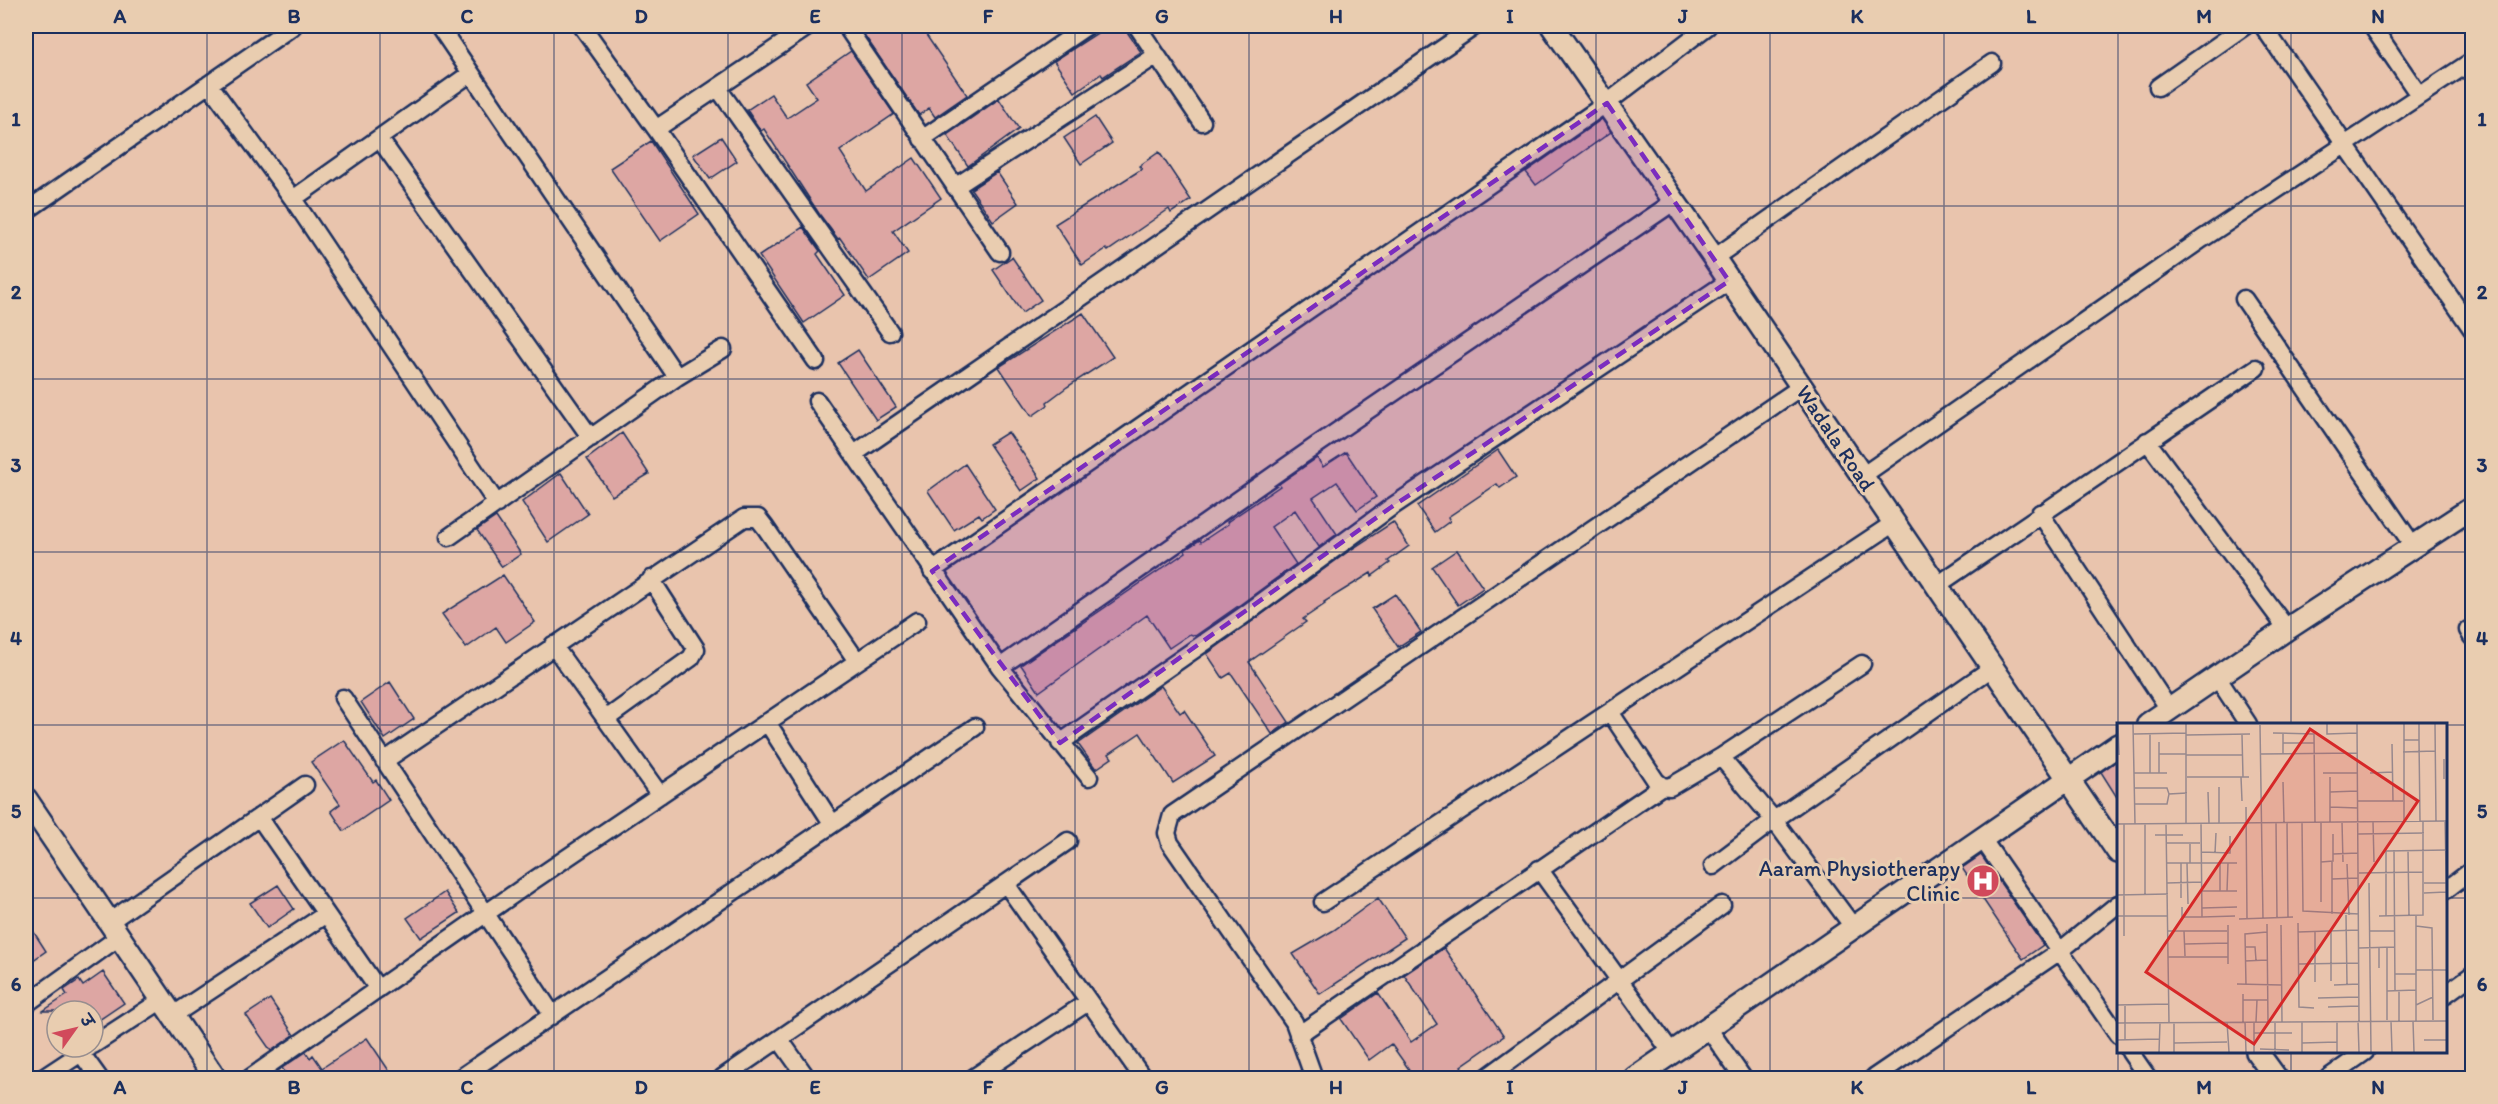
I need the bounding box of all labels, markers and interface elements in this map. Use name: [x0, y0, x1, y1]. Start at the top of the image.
text: A: [113, 4, 127, 28]
text: B: [288, 4, 301, 28]
text: C: [461, 4, 474, 28]
text: D: [634, 4, 648, 28]
text: E: [809, 4, 821, 28]
text: F: [983, 4, 994, 28]
text: G: [1155, 4, 1169, 28]
text: H: [1329, 4, 1343, 28]
text: I: [1506, 4, 1514, 28]
text: J: [1677, 4, 1688, 28]
text: K: [1851, 4, 1865, 28]
text: L: [2026, 4, 2037, 28]
text: M: [2196, 4, 2212, 28]
text: N: [2371, 4, 2385, 28]
text: 1: [11, 107, 21, 131]
text: 1: [2477, 107, 2487, 131]
text: 2: [11, 280, 22, 304]
text: 2: [2477, 280, 2488, 304]
street label: Wadala Road: [1791, 380, 1881, 496]
text: 3: [11, 453, 22, 477]
text: 3: [2477, 453, 2488, 477]
text: 4: [10, 626, 22, 650]
text: 4: [2476, 626, 2488, 650]
inset map: [2117, 723, 2447, 1053]
text: 5: [11, 799, 22, 823]
text: 5: [2477, 799, 2488, 823]
place label: Aaram Physiotherapy Clinic: [1759, 855, 1961, 907]
hospital icon: Aaram Physiotherapy Clinic: [1965, 863, 2001, 899]
text: 6: [11, 972, 22, 996]
text: 6: [2477, 972, 2488, 996]
north arrow: [45, 999, 105, 1059]
text: उ: [75, 1010, 99, 1032]
text: A: [113, 1075, 127, 1099]
text: B: [288, 1075, 301, 1099]
text: C: [461, 1075, 474, 1099]
text: D: [634, 1075, 648, 1099]
text: E: [809, 1075, 821, 1099]
text: F: [983, 1075, 994, 1099]
text: G: [1155, 1075, 1169, 1099]
text: H: [1329, 1075, 1343, 1099]
text: I: [1506, 1075, 1514, 1099]
text: J: [1677, 1075, 1688, 1099]
text: K: [1851, 1075, 1865, 1099]
text: L: [2026, 1075, 2037, 1099]
text: M: [2196, 1075, 2212, 1099]
text: N: [2371, 1075, 2385, 1099]

